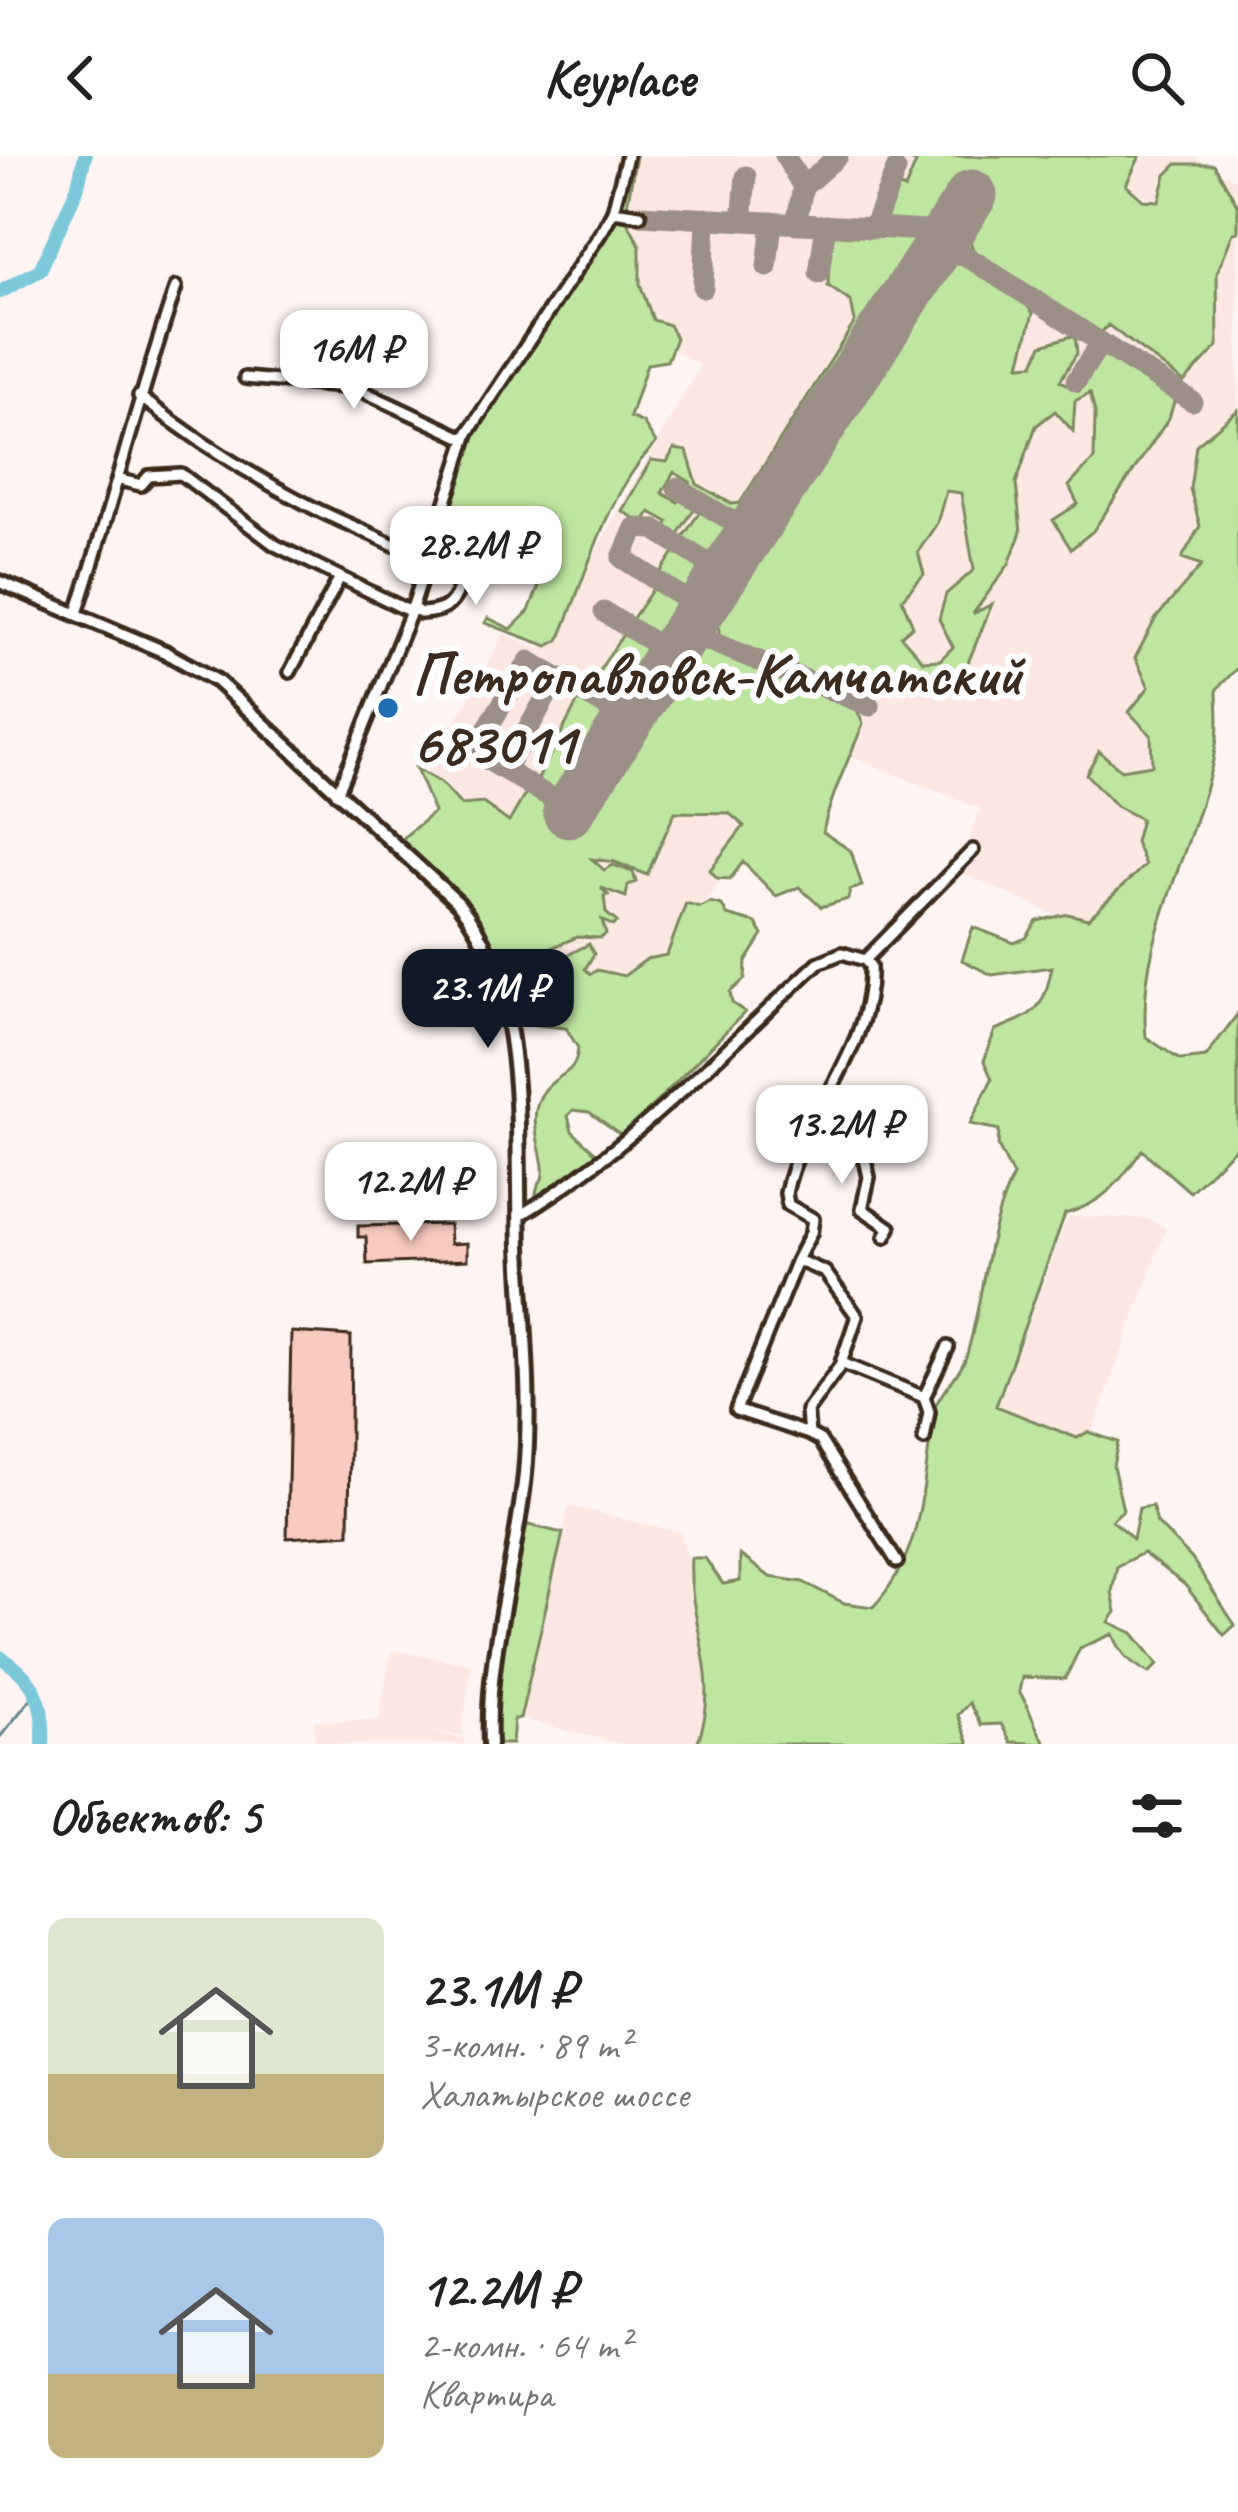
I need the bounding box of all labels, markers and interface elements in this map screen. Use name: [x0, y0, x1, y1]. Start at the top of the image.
text: Keyplace: [543, 44, 695, 112]
icon: back: [48, 45, 114, 111]
icon: search: [1124, 45, 1190, 111]
pin: 16M ₽: [270, 310, 438, 412]
text: 16M ₽: [307, 324, 401, 373]
pin: 28.2M ₽: [365, 506, 587, 608]
text: 28.2M ₽: [417, 520, 535, 569]
place label: Петропавловск-Камчатский 683011: [412, 636, 1026, 781]
marker: Петропавловск-Камчатский 683011: [375, 695, 401, 721]
pin: 23.1M ₽: [377, 949, 599, 1051]
text: 23.1M ₽: [429, 963, 547, 1012]
pin: 13.2M ₽: [731, 1085, 953, 1187]
text: 13.2M ₽: [783, 1099, 901, 1148]
pin: 12.2M ₽: [300, 1142, 522, 1244]
text: 12.2M ₽: [352, 1156, 470, 1205]
icon: filters: [1124, 1783, 1190, 1849]
text: Объектов: 5: [48, 1784, 260, 1848]
text: 23.1M ₽: [420, 1957, 575, 2021]
icon: home: [144, 1966, 288, 2110]
text: 3-комн. · 89 m²: [420, 2021, 630, 2070]
text: Халатырское шоссе: [420, 2070, 689, 2119]
text: 12.2M ₽: [420, 2257, 575, 2321]
icon: home: [144, 2266, 288, 2410]
text: 2-комн. · 64 m²: [420, 2321, 630, 2370]
text: Квартира: [420, 2370, 553, 2419]

